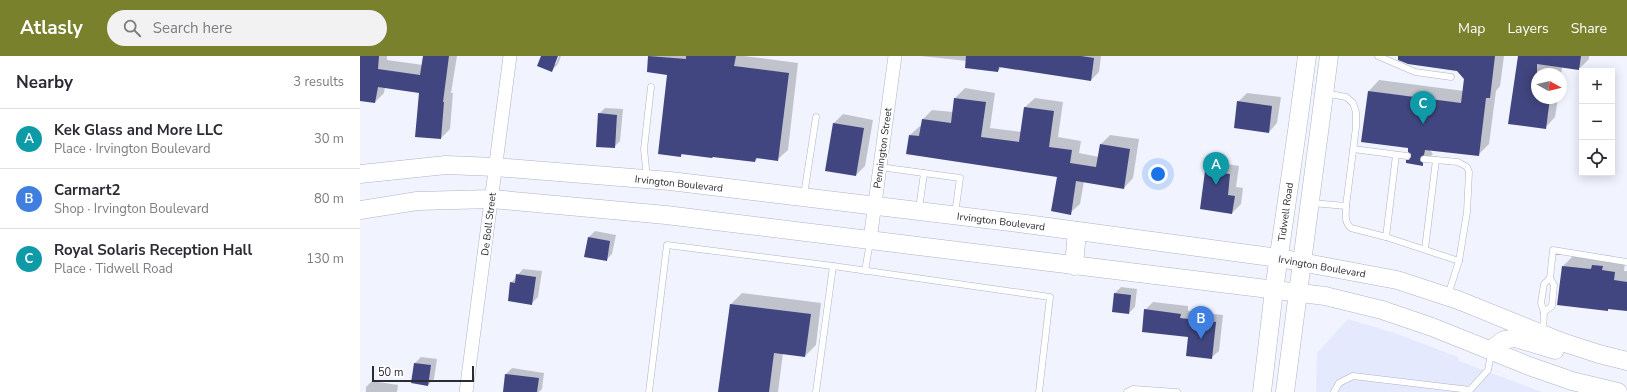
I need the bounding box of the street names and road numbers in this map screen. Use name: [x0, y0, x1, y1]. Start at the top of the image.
street label: Pennington Street: [870, 106, 896, 189]
street label: Irvington Boulevard: [634, 172, 724, 196]
street label: Tidwell Road: [1275, 182, 1297, 243]
street label: De Boll Street: [478, 191, 500, 256]
street label: Irvington Boulevard: [956, 210, 1046, 234]
street label: Irvington Boulevard: [1277, 252, 1367, 282]

